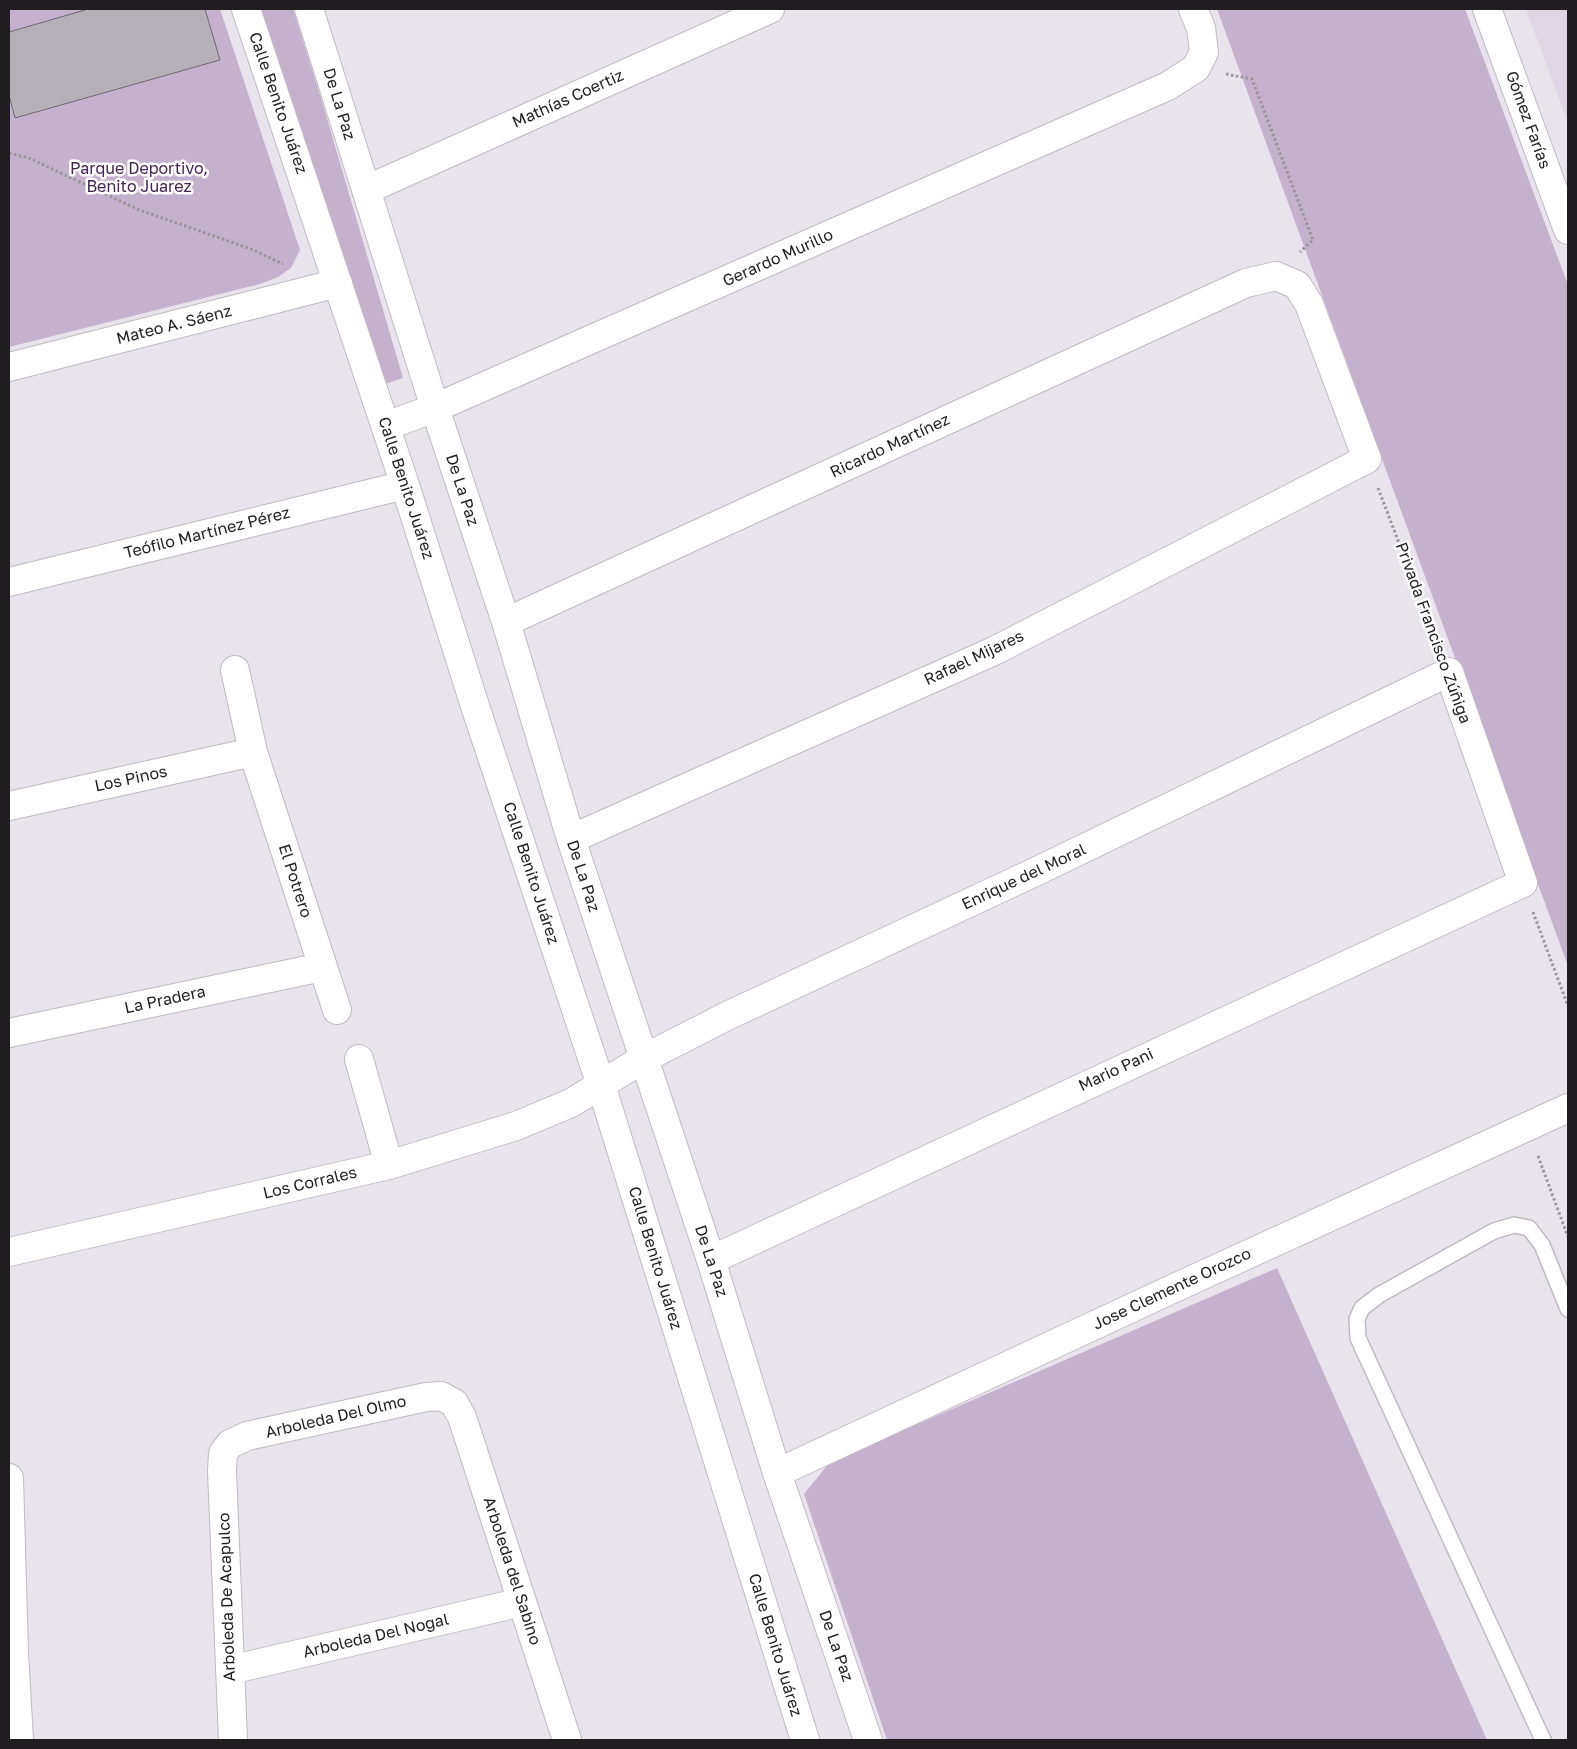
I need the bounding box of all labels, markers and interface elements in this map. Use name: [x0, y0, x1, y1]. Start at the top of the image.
street label: Calle Benito Juárez: [245, 30, 311, 176]
street label: De La Paz: [319, 66, 359, 142]
street label: Mathías Coertiz: [509, 66, 627, 132]
street label: Gómez Farías: [1501, 68, 1555, 172]
park label: Parque Deportivo, Benito Juarez: [70, 159, 208, 197]
street label: Gerardo Murillo: [720, 225, 836, 291]
street label: Mateo A. Sáenz: [114, 301, 234, 349]
street label: Ricardo Martínez: [827, 410, 953, 482]
street label: Calle Benito Juárez: [374, 414, 438, 562]
street label: De La Paz: [441, 452, 483, 528]
street label: Teófilo Martínez Pérez: [122, 503, 292, 563]
street label: Privada Francisco Zúñiga: [1391, 540, 1475, 726]
street label: Rafael Mijares: [921, 626, 1027, 690]
street label: Los Pinos: [93, 762, 169, 796]
street label: Calle Benito Juárez: [499, 799, 563, 947]
street label: De La Paz: [562, 838, 604, 914]
street label: Enrique del Moral: [959, 840, 1089, 914]
street label: El Potrero: [274, 842, 316, 920]
street label: La Pradera: [123, 982, 207, 1018]
street label: Mario Pani: [1076, 1044, 1156, 1096]
street label: Los Corrales: [261, 1163, 359, 1203]
street label: Calle Benito Juárez: [624, 1184, 686, 1332]
street label: De La Paz: [690, 1223, 732, 1299]
street label: Jose Clemente Orozco: [1090, 1244, 1254, 1334]
street label: Arboleda Del Olmo: [264, 1391, 408, 1443]
street label: Arboleda del Sabino: [479, 1495, 545, 1647]
street label: Arboleda De Acapulco: [214, 1512, 240, 1682]
street label: Calle Benito Juárez: [744, 1571, 806, 1719]
street label: De La Paz: [815, 1608, 857, 1684]
street label: Arboleda Del Nogal: [301, 1610, 451, 1662]

